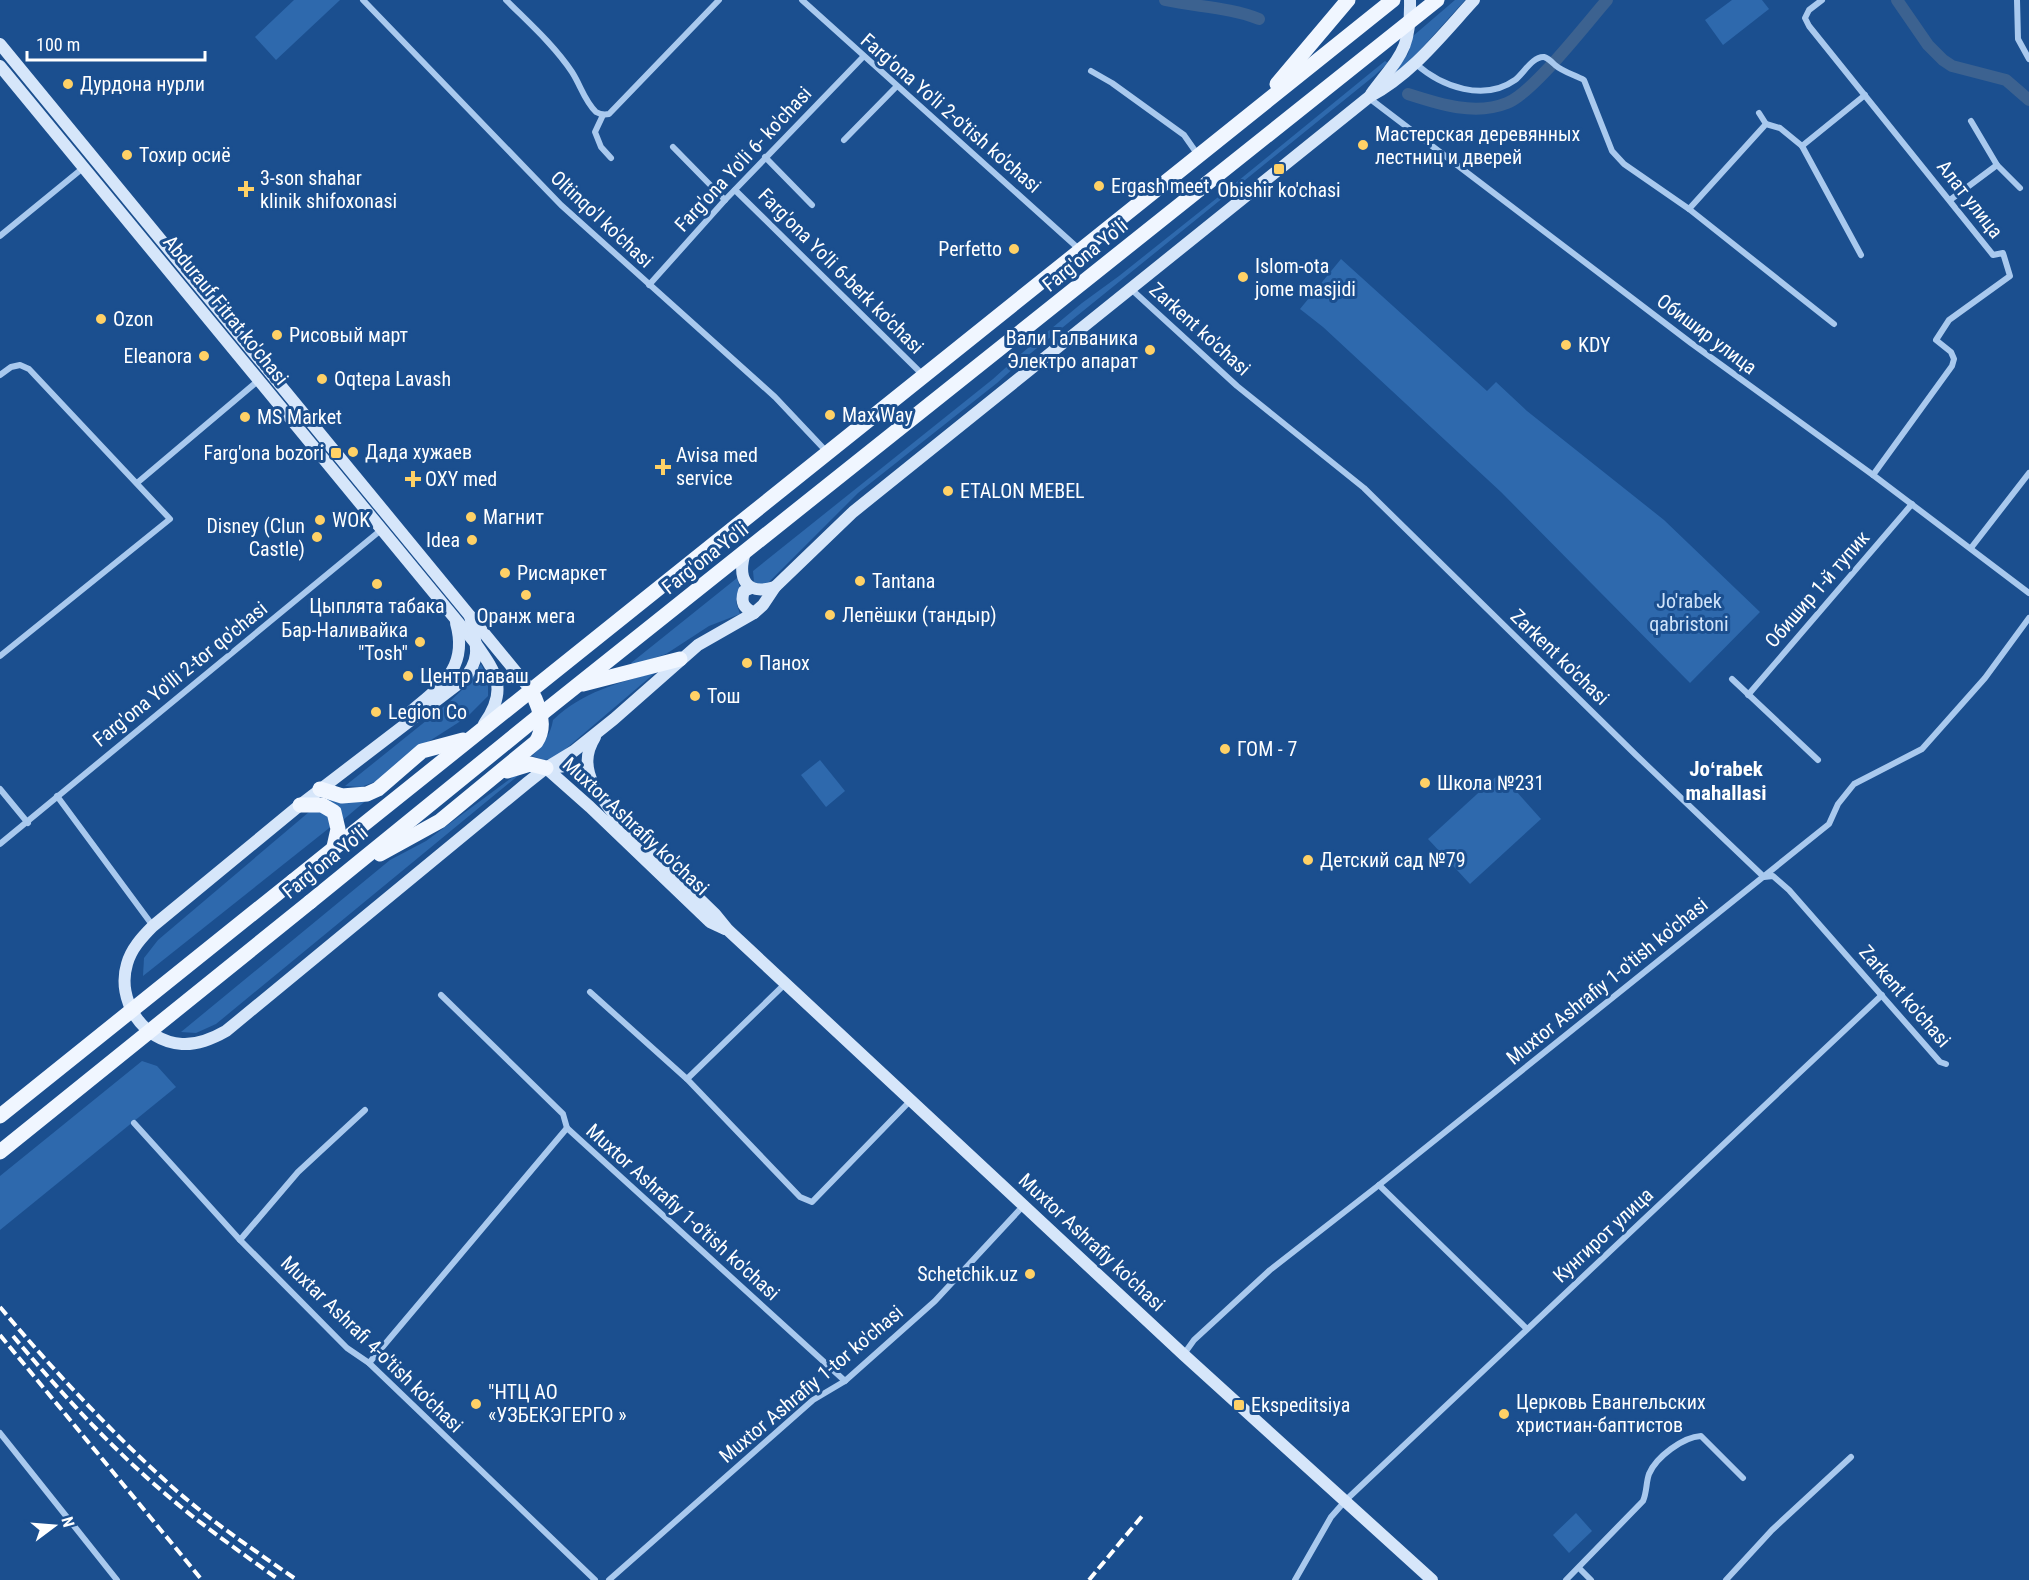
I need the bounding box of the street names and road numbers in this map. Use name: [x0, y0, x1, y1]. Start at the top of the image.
street label: Farg'ona Yo'li 2-o'tish ko'chasi: [856, 28, 1046, 198]
street label: Farg'ona Yo'li 6- ko'chasi: [670, 82, 816, 236]
street label: Алат улица: [1932, 155, 2008, 243]
street label: Oltinqo'l ko'chasi: [546, 166, 658, 272]
street label: Farg'ona Yo'li 6-berk ko'chasi: [753, 183, 929, 359]
street label: Farg'ona Yo'li: [1038, 213, 1132, 297]
street label: Abdurauf Fitrat ko'chasi: [158, 230, 294, 390]
street label: Zarkent ko'chasi: [1145, 277, 1255, 381]
street label: Обишир улица: [1652, 289, 1762, 379]
street label: Farg'ona Yo'li: [657, 517, 753, 599]
street label: Обишир 1-й тупик: [1760, 525, 1875, 652]
street label: Farg'ona Yo'lli 2-tor qo'chasi: [88, 596, 272, 752]
street label: Zarkent ko'chasi: [1506, 604, 1614, 710]
street label: Muxtor Ashrafiy ko'chasi: [558, 752, 714, 900]
street label: Farg'ona Yo'li: [278, 820, 372, 904]
street label: Muxtor Ashrafiy 1-o'tish ko'chasi: [1501, 892, 1713, 1070]
street label: Zarkent ko'chasi: [1854, 940, 1956, 1052]
street label: Muxtor Ashrafiy 1-o'tish ko'chasi: [581, 1119, 785, 1305]
street label: Muxtor Ashrafiy ko'chasi: [1014, 1168, 1170, 1316]
street label: Кунгирот улица: [1548, 1183, 1658, 1287]
street label: Muxtar Ashrafi 4-o'tish ko'chasi: [276, 1251, 468, 1437]
street label: Muxtor Ashrafiy 1-tor ko'chasi: [714, 1300, 908, 1468]

